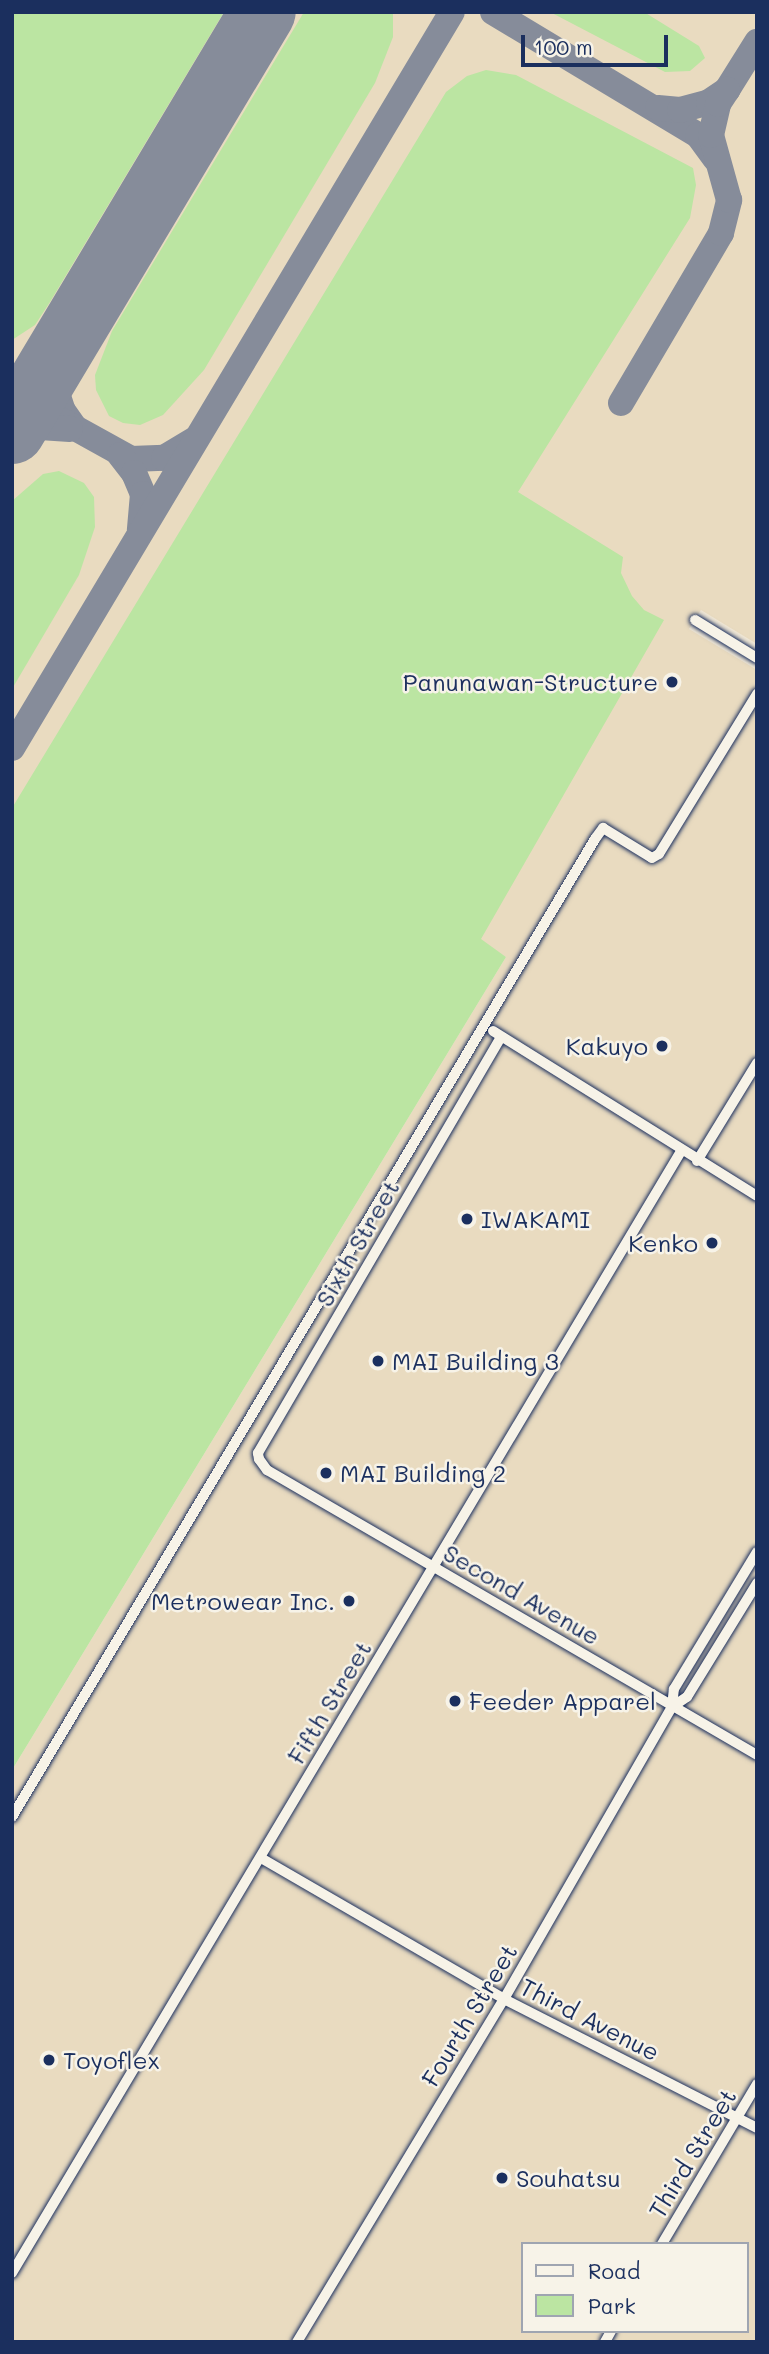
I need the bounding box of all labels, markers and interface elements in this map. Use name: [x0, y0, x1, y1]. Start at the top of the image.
scale bar: [524, 21, 671, 65]
text: 100 m: [534, 33, 593, 60]
place label: Panunawan-Structure: [403, 668, 658, 696]
marker: Panunawan-Structure: [664, 674, 680, 690]
place label: Kakuyo: [566, 1032, 648, 1060]
marker: Kakuyo: [654, 1038, 670, 1054]
street label: Sixth Street: [309, 1175, 405, 1311]
place label: IWAKAMI: [481, 1205, 590, 1233]
marker: IWAKAMI: [459, 1211, 475, 1227]
place label: Kenko: [628, 1229, 698, 1257]
marker: Kenko: [704, 1235, 720, 1251]
place label: MAI Building 3: [392, 1347, 559, 1375]
marker: MAI Building 3: [370, 1353, 386, 1369]
place label: MAI Building 2: [340, 1459, 506, 1487]
marker: MAI Building 2: [318, 1465, 334, 1481]
street label: Second Avenue: [439, 1538, 605, 1650]
place label: Metrowear Inc.: [151, 1587, 335, 1615]
marker: Metrowear Inc.: [341, 1593, 357, 1609]
street label: Fifth Street: [281, 1635, 377, 1769]
place label: Feeder Apparel: [469, 1687, 656, 1715]
marker: Feeder Apparel: [447, 1693, 463, 1709]
street label: Fourth Street: [415, 1939, 523, 2091]
street label: Third Avenue: [516, 1972, 664, 2066]
place label: Toyoflex: [63, 2046, 160, 2074]
marker: Toyoflex: [41, 2052, 57, 2068]
street label: Third Street: [642, 2083, 742, 2223]
place label: Souhatsu: [516, 2164, 621, 2192]
marker: Souhatsu: [494, 2170, 510, 2186]
legend: [520, 2242, 748, 2333]
text: Road: [588, 2257, 640, 2284]
text: Park: [588, 2292, 636, 2319]

